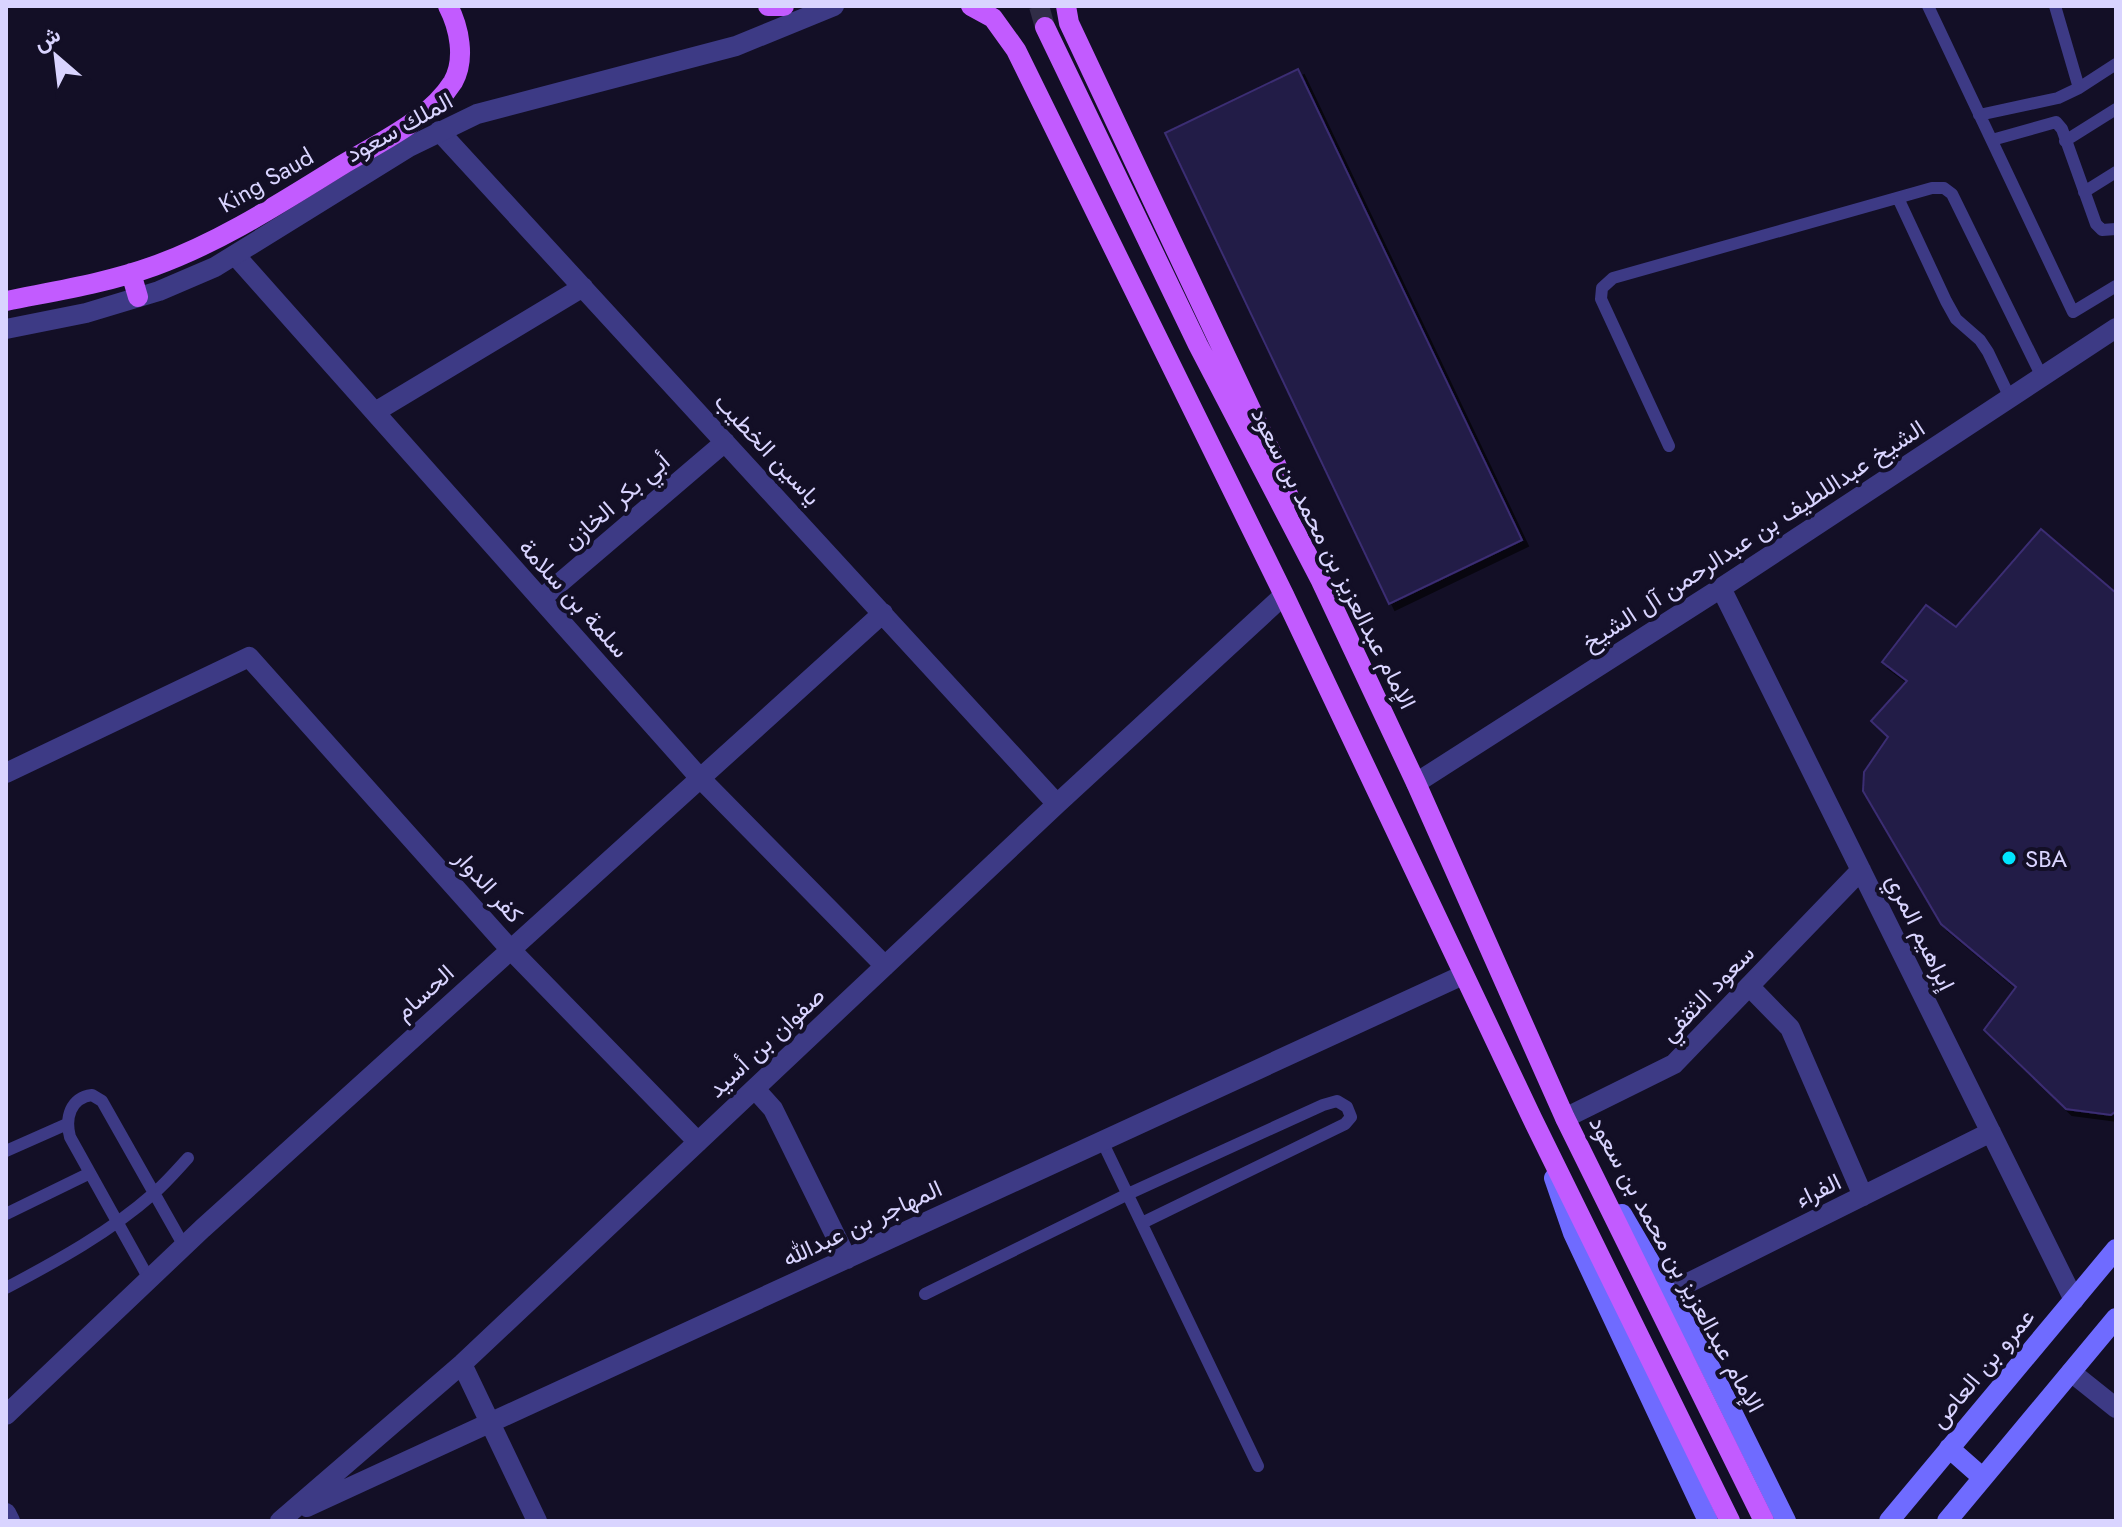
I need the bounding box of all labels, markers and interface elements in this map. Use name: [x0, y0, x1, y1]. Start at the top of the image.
north arrow: [16, 16, 96, 96]
text: ش: [27, 18, 66, 59]
street label: الملك سعود: [339, 83, 459, 171]
street label: King Saud: [212, 139, 320, 221]
street label: ياسين الخطيب: [707, 385, 829, 513]
street label: الإمام عبدالعزيز بن محمد بن سعود: [1242, 401, 1426, 715]
street label: الشيخ عبداللطيف بن عبدالرحمن آل الشيخ: [1574, 411, 1932, 659]
street label: أبي بكر الخازن: [555, 444, 679, 559]
street label: سلمة بن سلامة: [511, 530, 637, 666]
street label: كفر الدوار: [446, 841, 532, 931]
place label: SBA: [2025, 841, 2067, 876]
marker: SBA: [2000, 849, 2018, 867]
street label: إبراهيم المري: [1876, 868, 1964, 997]
street label: سعود الثقفي: [1652, 937, 1764, 1051]
street label: الحسام: [386, 956, 462, 1028]
street label: صفوان بن أسيد: [699, 978, 833, 1106]
street label: الإمام عبدالعزيز بن محمد بن سعود: [1581, 1109, 1773, 1419]
street label: الفراء: [1789, 1164, 1847, 1216]
street label: المهاجر بن عبدالله: [776, 1171, 948, 1275]
street label: عمرو بن العاص: [1921, 1300, 2043, 1436]

